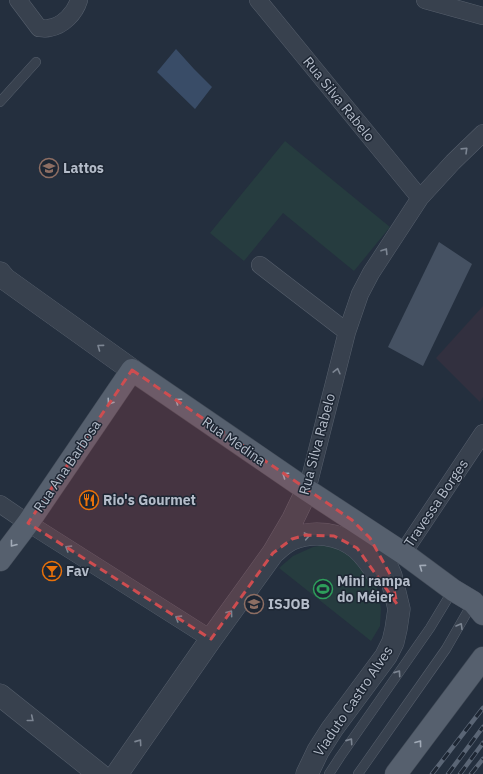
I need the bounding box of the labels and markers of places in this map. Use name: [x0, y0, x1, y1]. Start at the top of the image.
school or university icon: Lattos: [38, 157, 60, 179]
place label: Lattos: [63, 159, 104, 177]
restaurant icon: Rio's Gourmet: [78, 489, 100, 511]
place label: Rio's Gourmet: [103, 491, 196, 509]
bar icon: Fav: [41, 560, 63, 582]
place label: Fav: [66, 562, 89, 580]
place label: Mini rampa do Méier: [337, 572, 411, 606]
sports icon: Mini rampa do Méier: [312, 578, 334, 600]
school or university icon: ISJOB: [243, 593, 265, 615]
place label: ISJOB: [268, 595, 310, 613]

